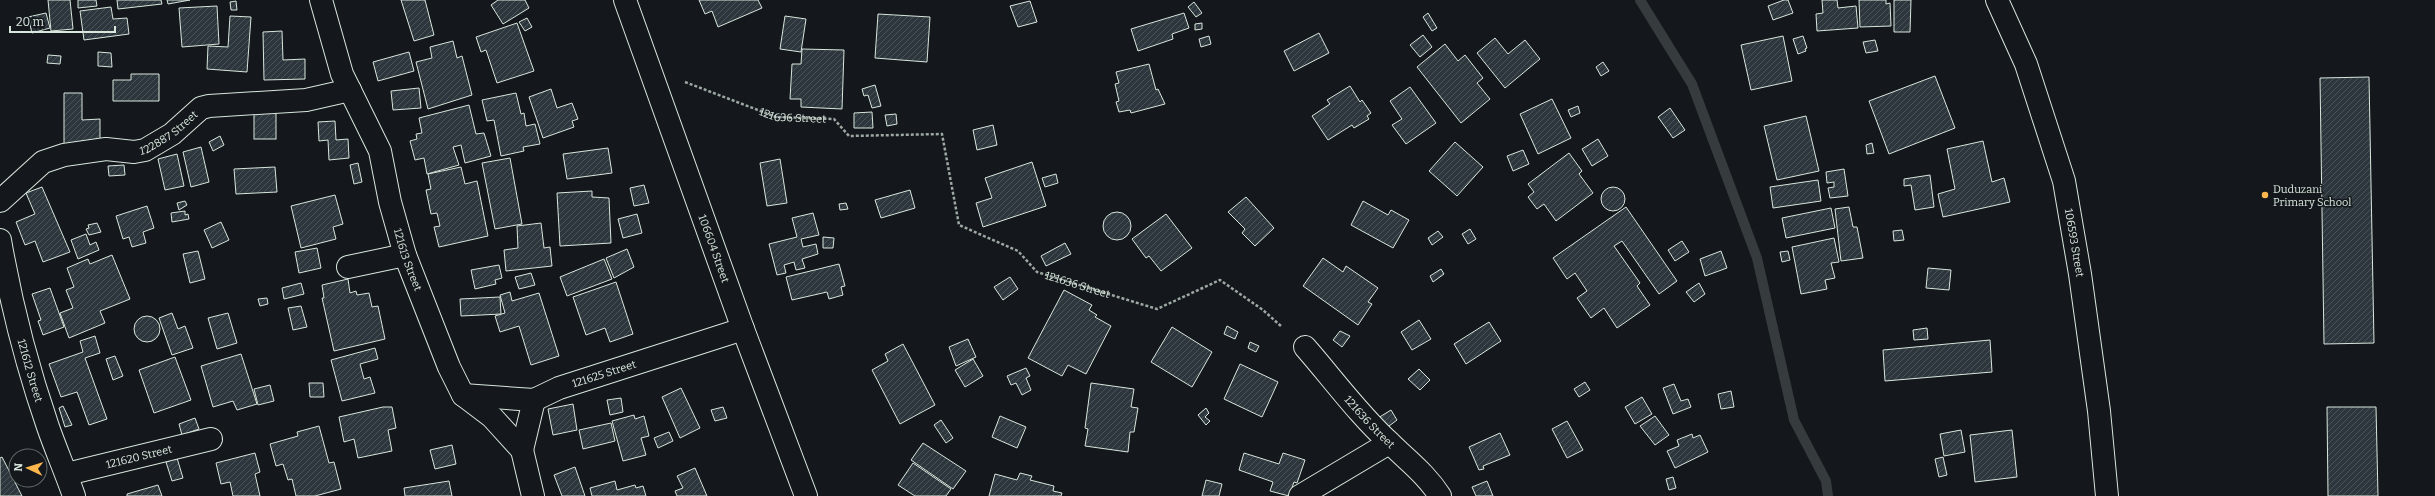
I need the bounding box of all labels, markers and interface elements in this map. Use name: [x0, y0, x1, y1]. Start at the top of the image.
scale bar: [10, 8, 115, 34]
text: 20 m: [16, 15, 45, 29]
street label: 121636 Street: [758, 105, 826, 125]
street label: 122887 Street: [139, 108, 200, 157]
place label: Duduzani Primary School: [2273, 183, 2352, 209]
marker: Duduzani Primary School: [2260, 190, 2270, 200]
street label: 106593 Street: [2062, 208, 2087, 278]
street label: 106604 Street: [696, 213, 732, 284]
street label: 121613 Street: [391, 227, 425, 293]
street label: 121636 Street: [1043, 268, 1112, 301]
street label: 121612 Street: [15, 338, 46, 404]
street label: 121625 Street: [570, 357, 637, 390]
street label: 121636 Street: [1342, 393, 1398, 451]
street label: 121620 Street: [105, 442, 173, 471]
north arrow: [8, 448, 48, 488]
text: N: [12, 462, 25, 472]

